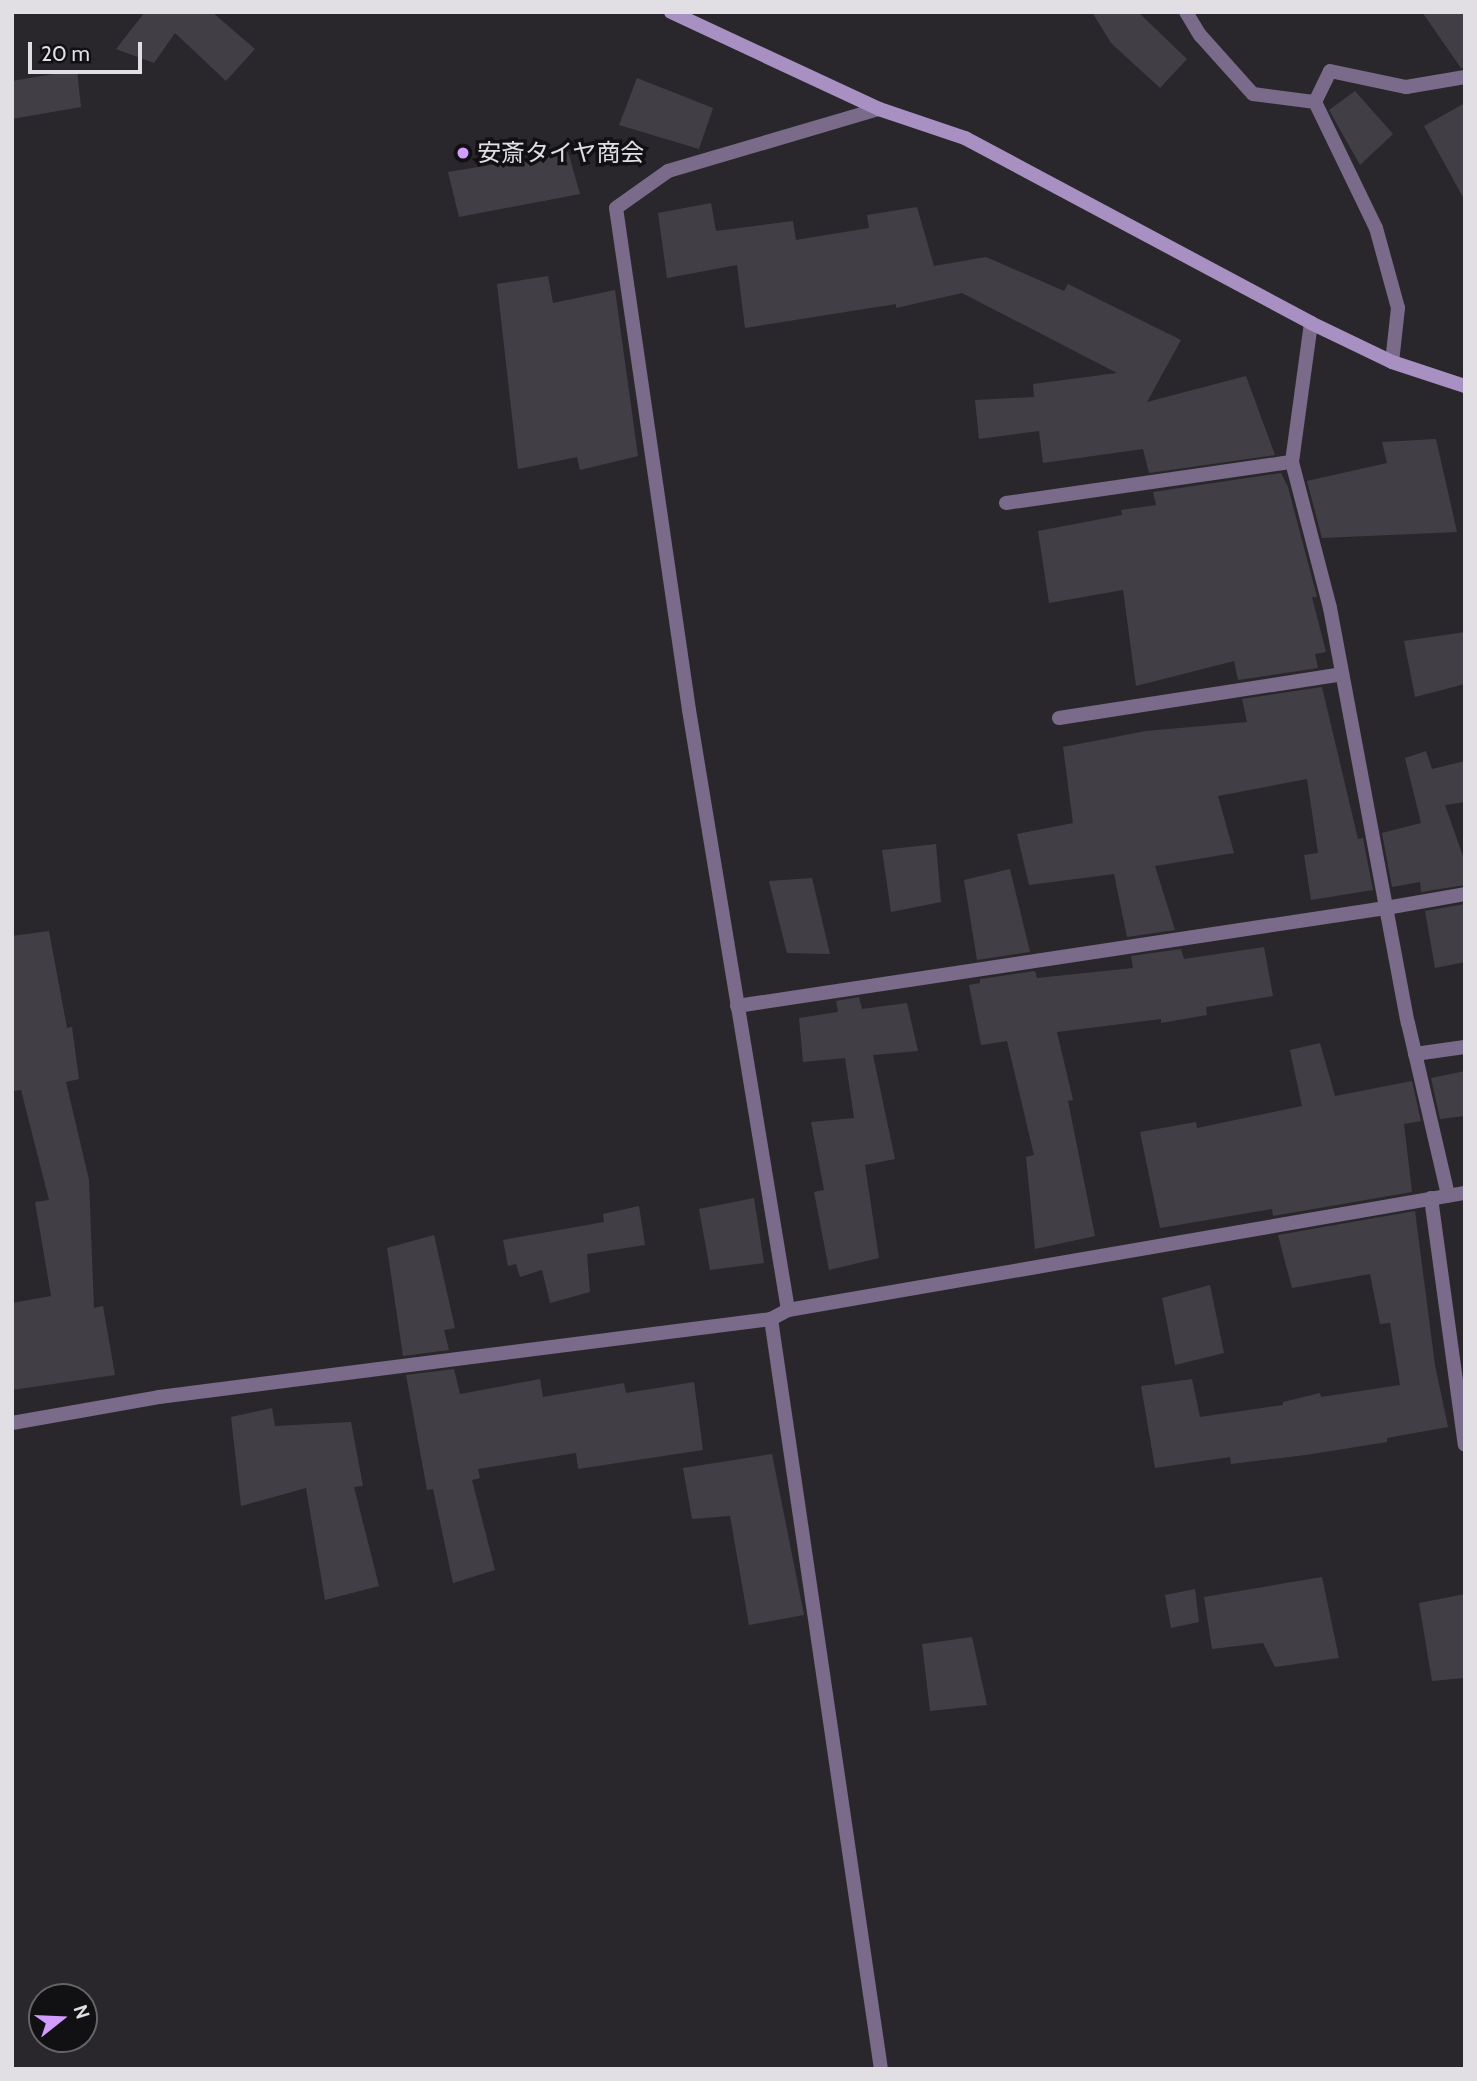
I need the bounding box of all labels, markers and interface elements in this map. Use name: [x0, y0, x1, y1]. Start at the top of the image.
scale bar: [32, 28, 145, 72]
text: 20 m: [41, 41, 90, 66]
place label: 安斎タイヤ商会: [477, 139, 645, 167]
marker: 安斎タイヤ商会: [455, 145, 471, 161]
north arrow: [28, 1983, 98, 2053]
text: N: [69, 2002, 95, 2022]

